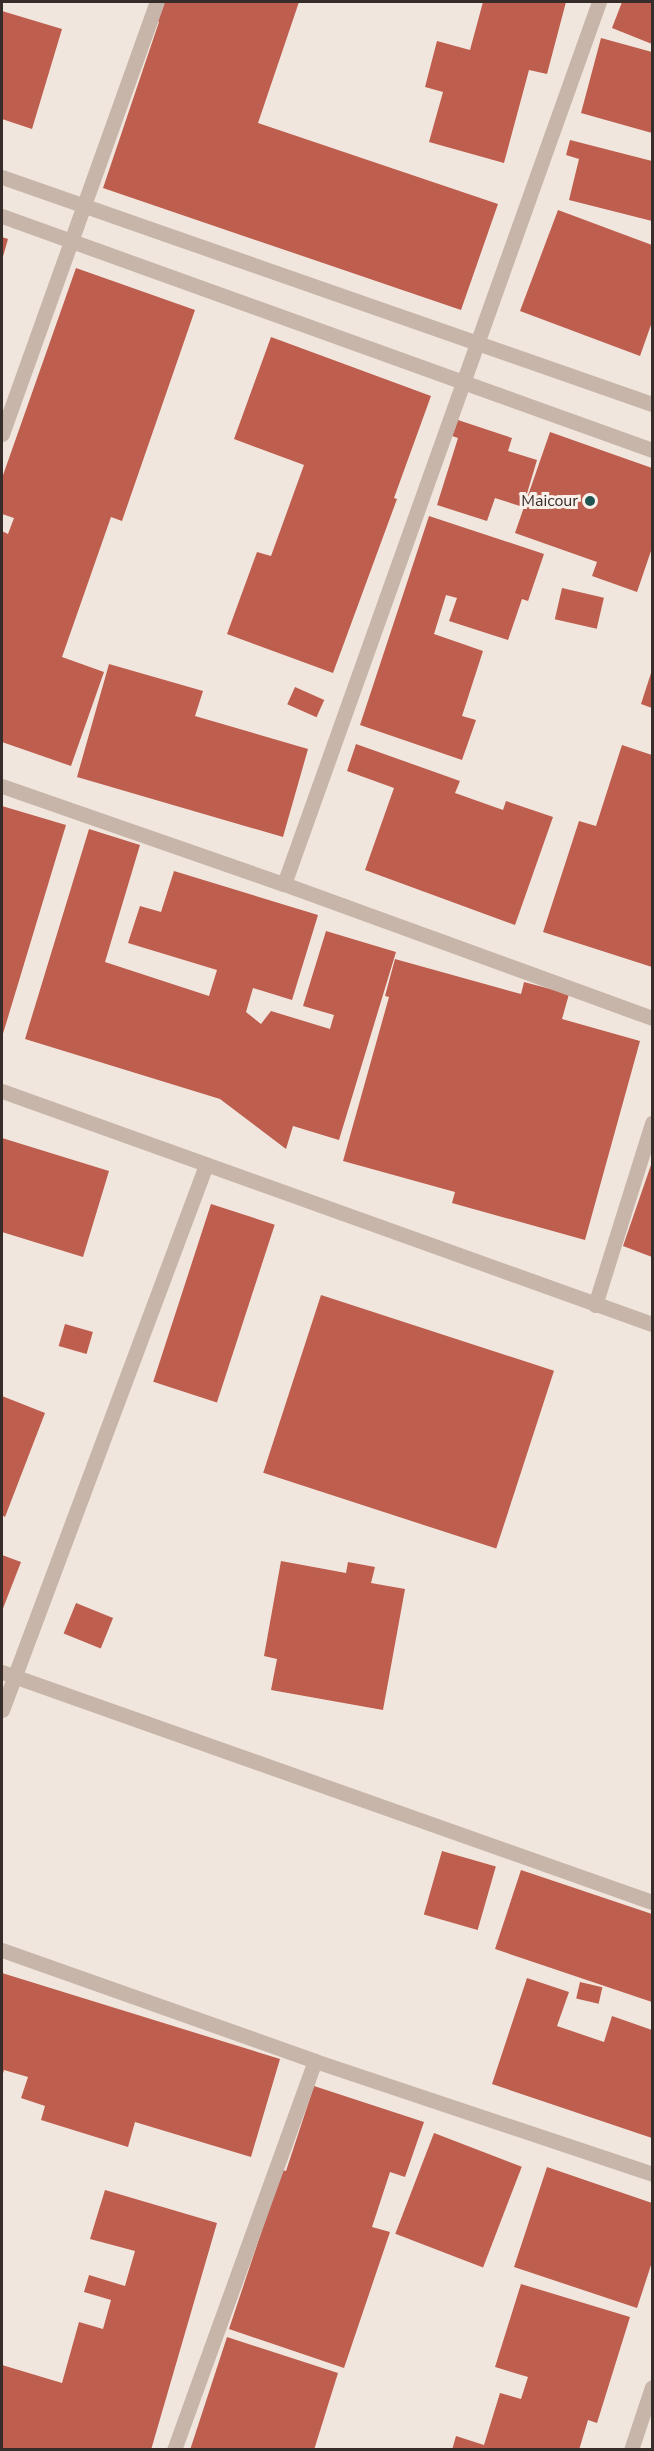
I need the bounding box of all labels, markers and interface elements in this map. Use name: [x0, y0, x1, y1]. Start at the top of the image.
place label: Maicour: [521, 491, 578, 511]
marker: Maicour: [583, 494, 597, 508]

